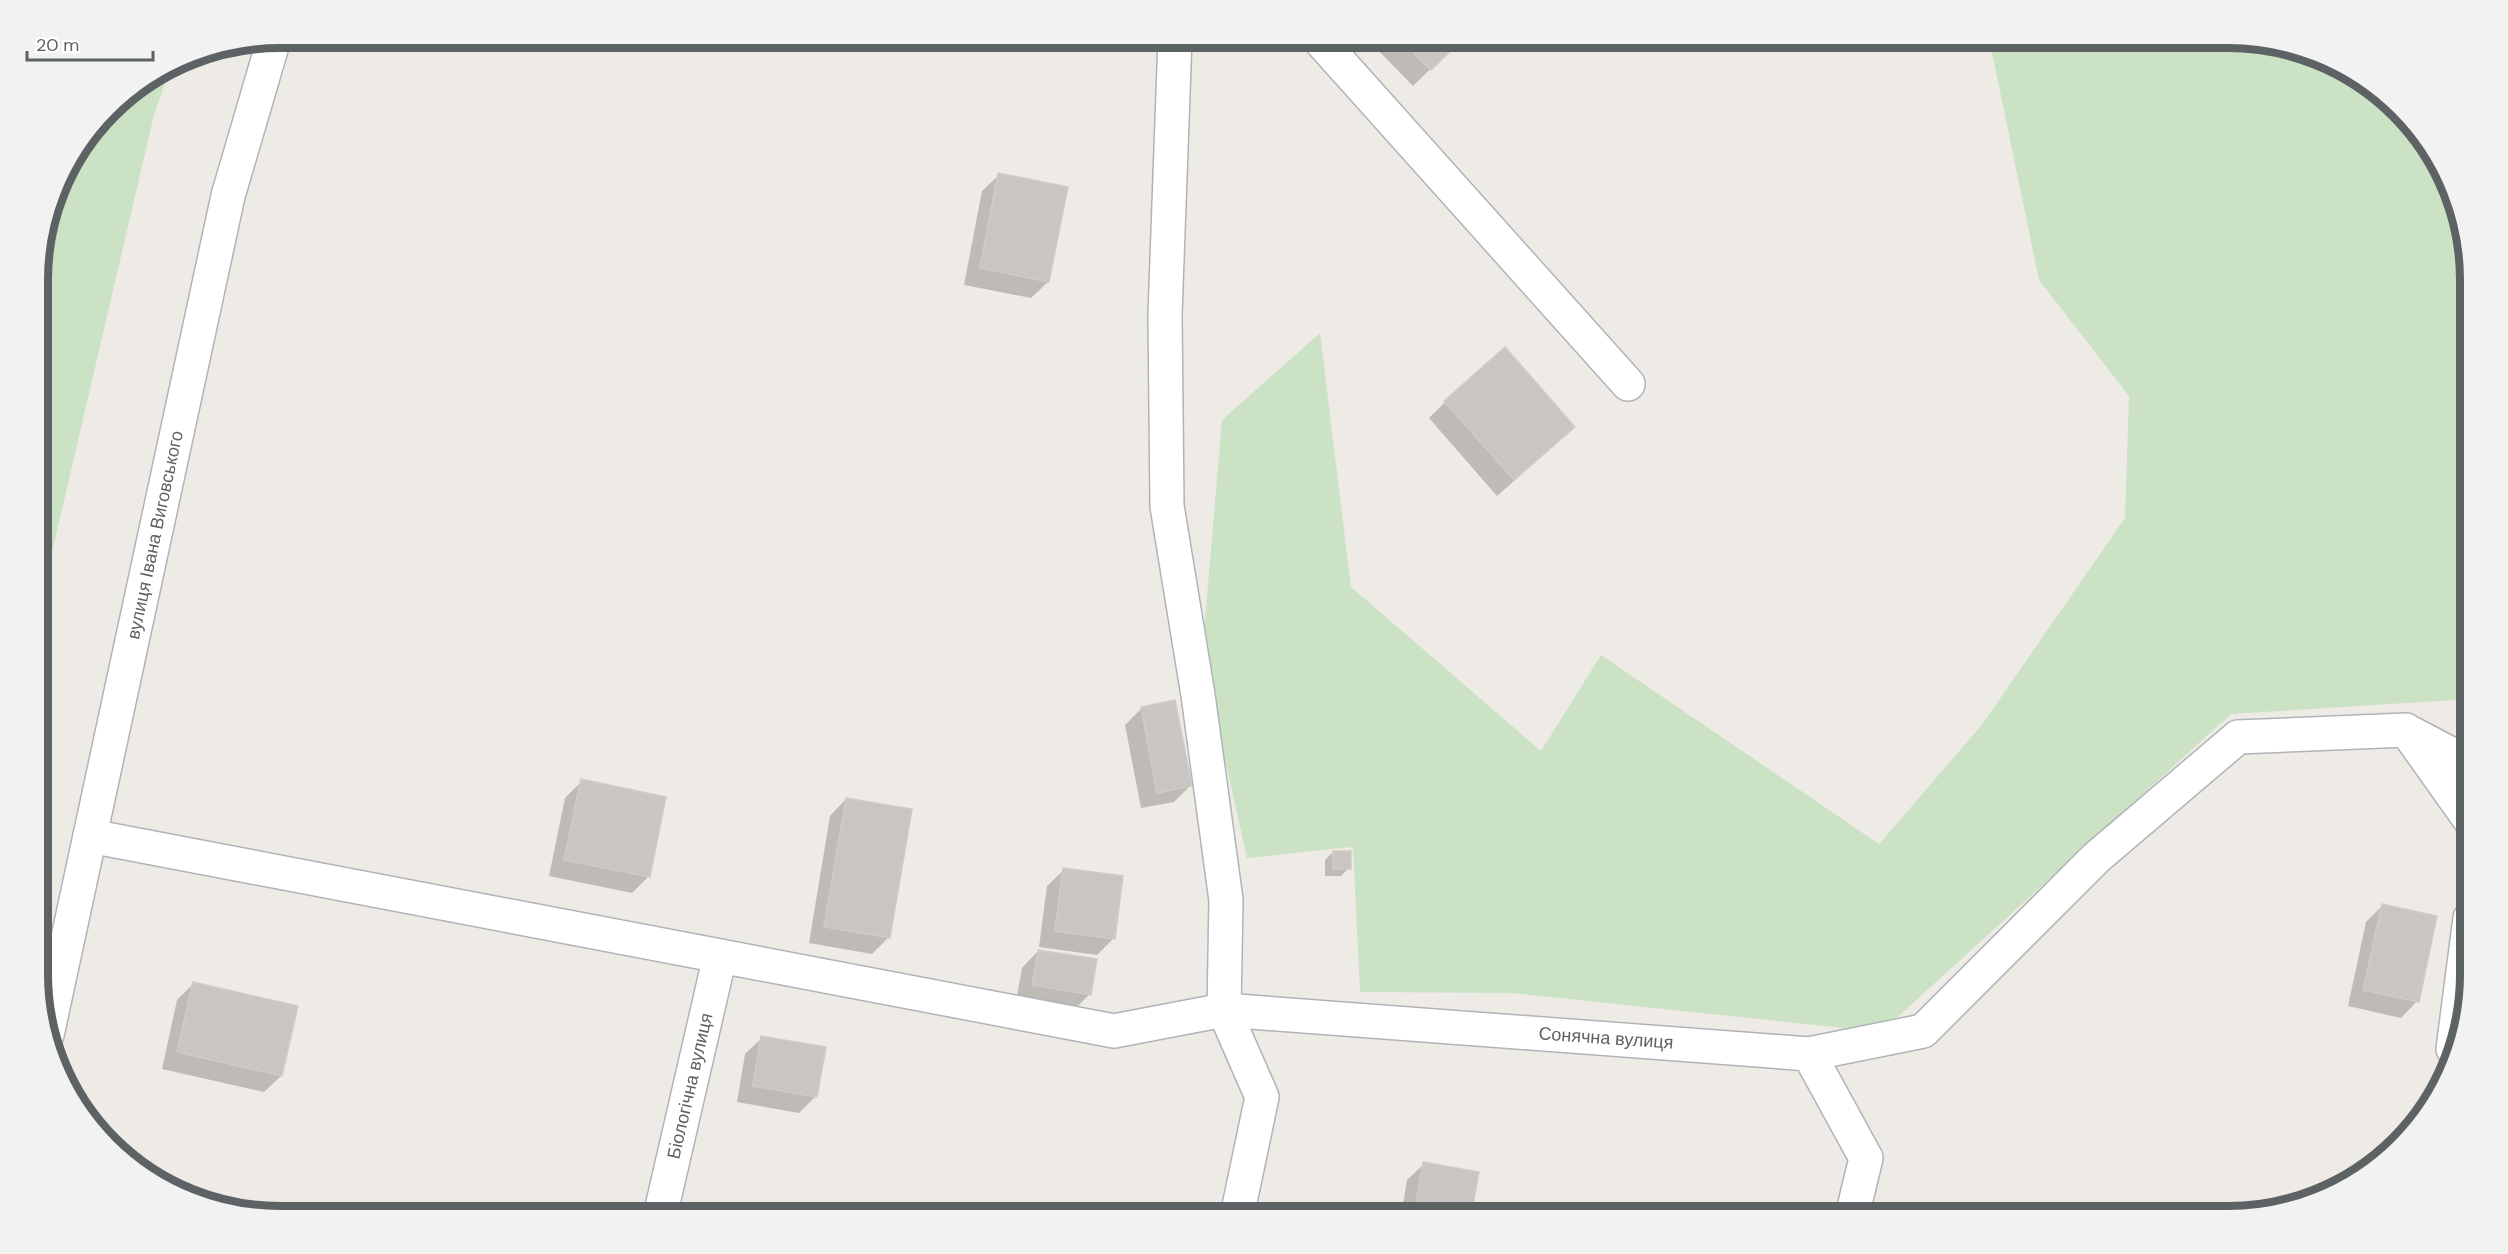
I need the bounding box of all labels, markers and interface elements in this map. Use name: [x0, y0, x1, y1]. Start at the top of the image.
scale bar: [27, 24, 153, 62]
text: 20 m: [36, 33, 79, 57]
street label: вулиця Івана Виговського: [121, 429, 189, 641]
street label: Біологічна вулиця: [662, 1011, 718, 1161]
street label: Сонячна вулиця: [1538, 1021, 1674, 1055]

